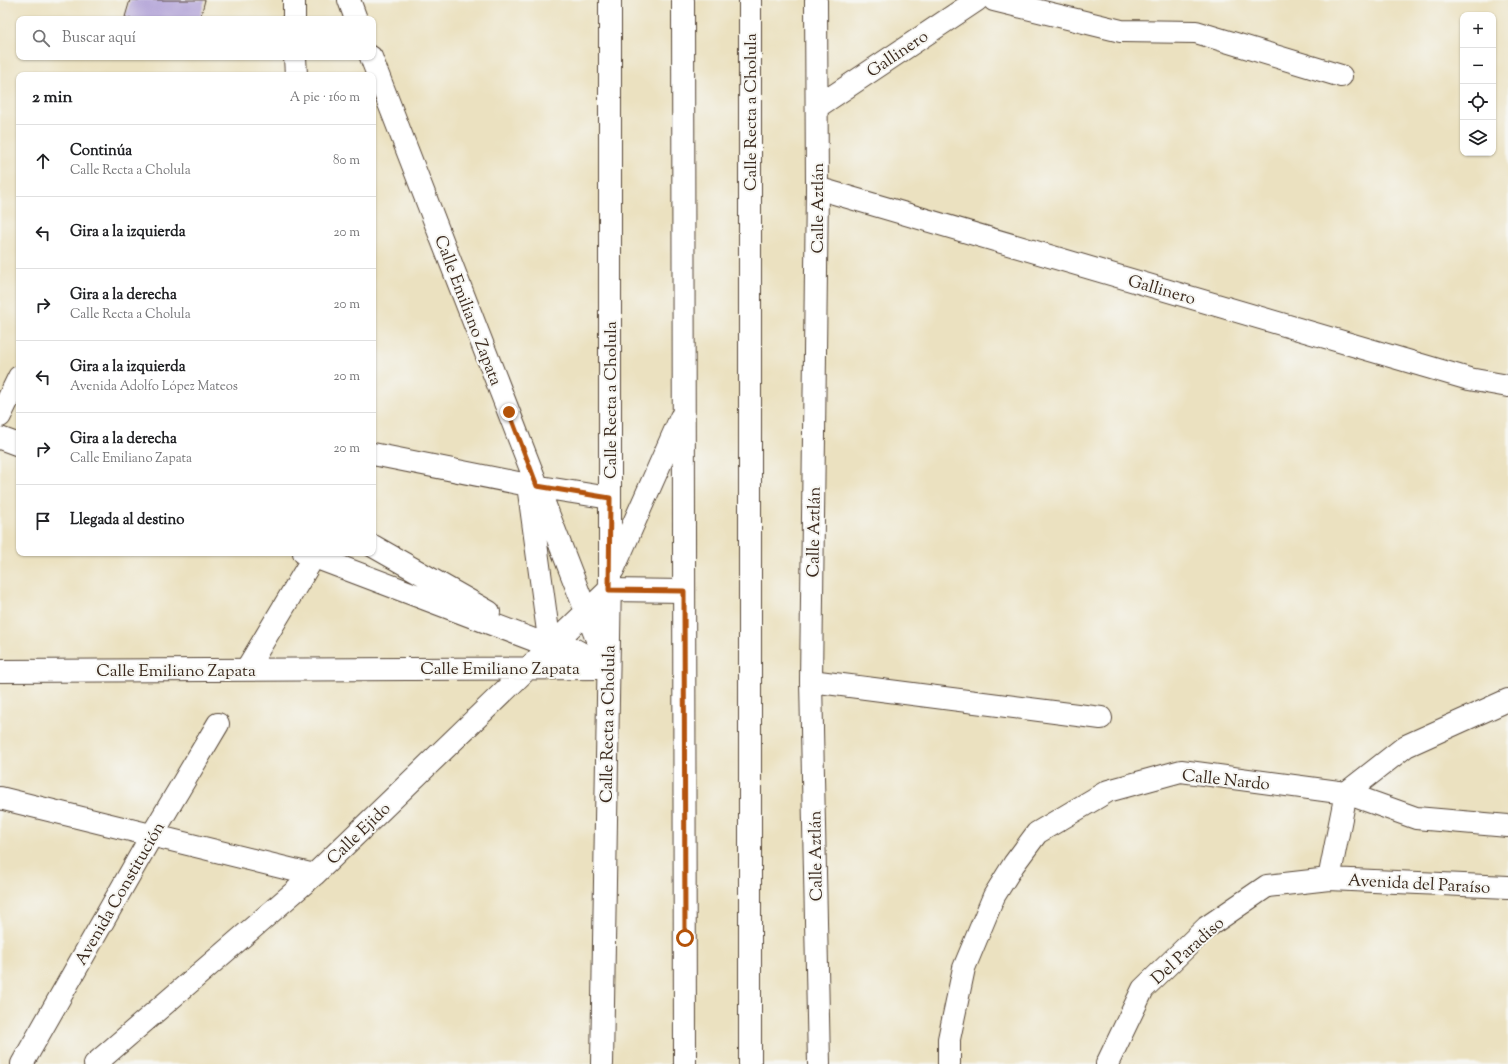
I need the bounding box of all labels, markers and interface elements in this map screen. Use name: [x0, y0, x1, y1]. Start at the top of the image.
map controls: [1460, 12, 1496, 156]
button: +: [1460, 12, 1496, 48]
search box: [16, 16, 376, 60]
street label: Gallinero: [863, 25, 934, 84]
icon: search: [30, 27, 52, 49]
text: Buscar aquí: [62, 28, 136, 49]
street label: Calle Recta a Cholula: [740, 33, 764, 191]
button: −: [1460, 48, 1496, 84]
button: locate: [1460, 84, 1496, 120]
text: 2 min: [32, 86, 73, 110]
text: A pie · 160 m: [290, 89, 360, 107]
button: layers: [1460, 120, 1496, 156]
text: Continúa: [70, 141, 132, 162]
icon: ahead: [32, 150, 54, 172]
text: 80 m: [333, 152, 360, 170]
text: Calle Recta a Cholula: [70, 162, 191, 180]
street label: Calle Aztlán: [807, 163, 831, 253]
icon: left: [32, 222, 54, 244]
text: Gira a la izquierda: [70, 222, 186, 243]
text: 20 m: [334, 224, 360, 242]
street label: Calle Emiliano Zapata: [427, 232, 507, 390]
street label: Gallinero: [1125, 270, 1198, 312]
text: Gira a la derecha: [70, 285, 177, 306]
icon: right: [32, 294, 54, 316]
text: 20 m: [334, 296, 360, 314]
text: Calle Recta a Cholula: [70, 306, 191, 324]
street label: Calle Recta a Cholula: [600, 321, 624, 479]
text: Gira a la izquierda: [70, 357, 186, 378]
icon: left: [32, 366, 54, 388]
text: 20 m: [334, 368, 360, 386]
text: Avenida Adolfo López Mateos: [70, 378, 238, 396]
route end: [500, 403, 518, 421]
text: Gira a la derecha: [70, 429, 177, 450]
icon: right: [32, 438, 54, 460]
text: 20 m: [334, 440, 360, 458]
text: Calle Emiliano Zapata: [70, 450, 192, 468]
street label: Calle Aztlán: [802, 486, 828, 578]
icon: arrive: [32, 510, 54, 532]
text: Llegada al destino: [70, 510, 185, 531]
street label: Calle Recta a Cholula: [596, 645, 622, 803]
street label: Calle Emiliano Zapata: [420, 658, 580, 682]
street label: Calle Emiliano Zapata: [96, 660, 256, 684]
street label: Calle Nardo: [1181, 764, 1271, 798]
street label: Calle Ejido: [322, 798, 397, 871]
street label: Calle Aztlán: [804, 810, 830, 902]
street label: Avenida Constitución: [70, 818, 172, 970]
street label: Avenida del Paraíso: [1347, 869, 1491, 901]
street label: Del Paradiso: [1146, 912, 1230, 991]
route start: [676, 929, 694, 947]

